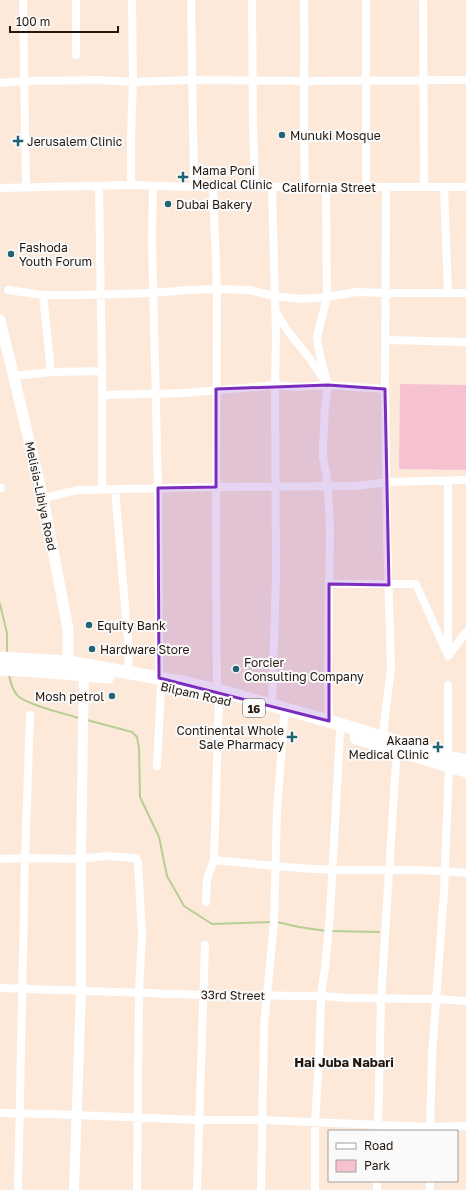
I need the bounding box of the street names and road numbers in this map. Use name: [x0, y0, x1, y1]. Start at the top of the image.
street label: California Street: [282, 180, 376, 195]
street label: Melisia-Libiya Road: [22, 440, 60, 552]
street label: Bilpam Road: [159, 679, 233, 709]
road number: 16: [243, 699, 265, 717]
street label: 33rd Street: [201, 987, 266, 1003]

